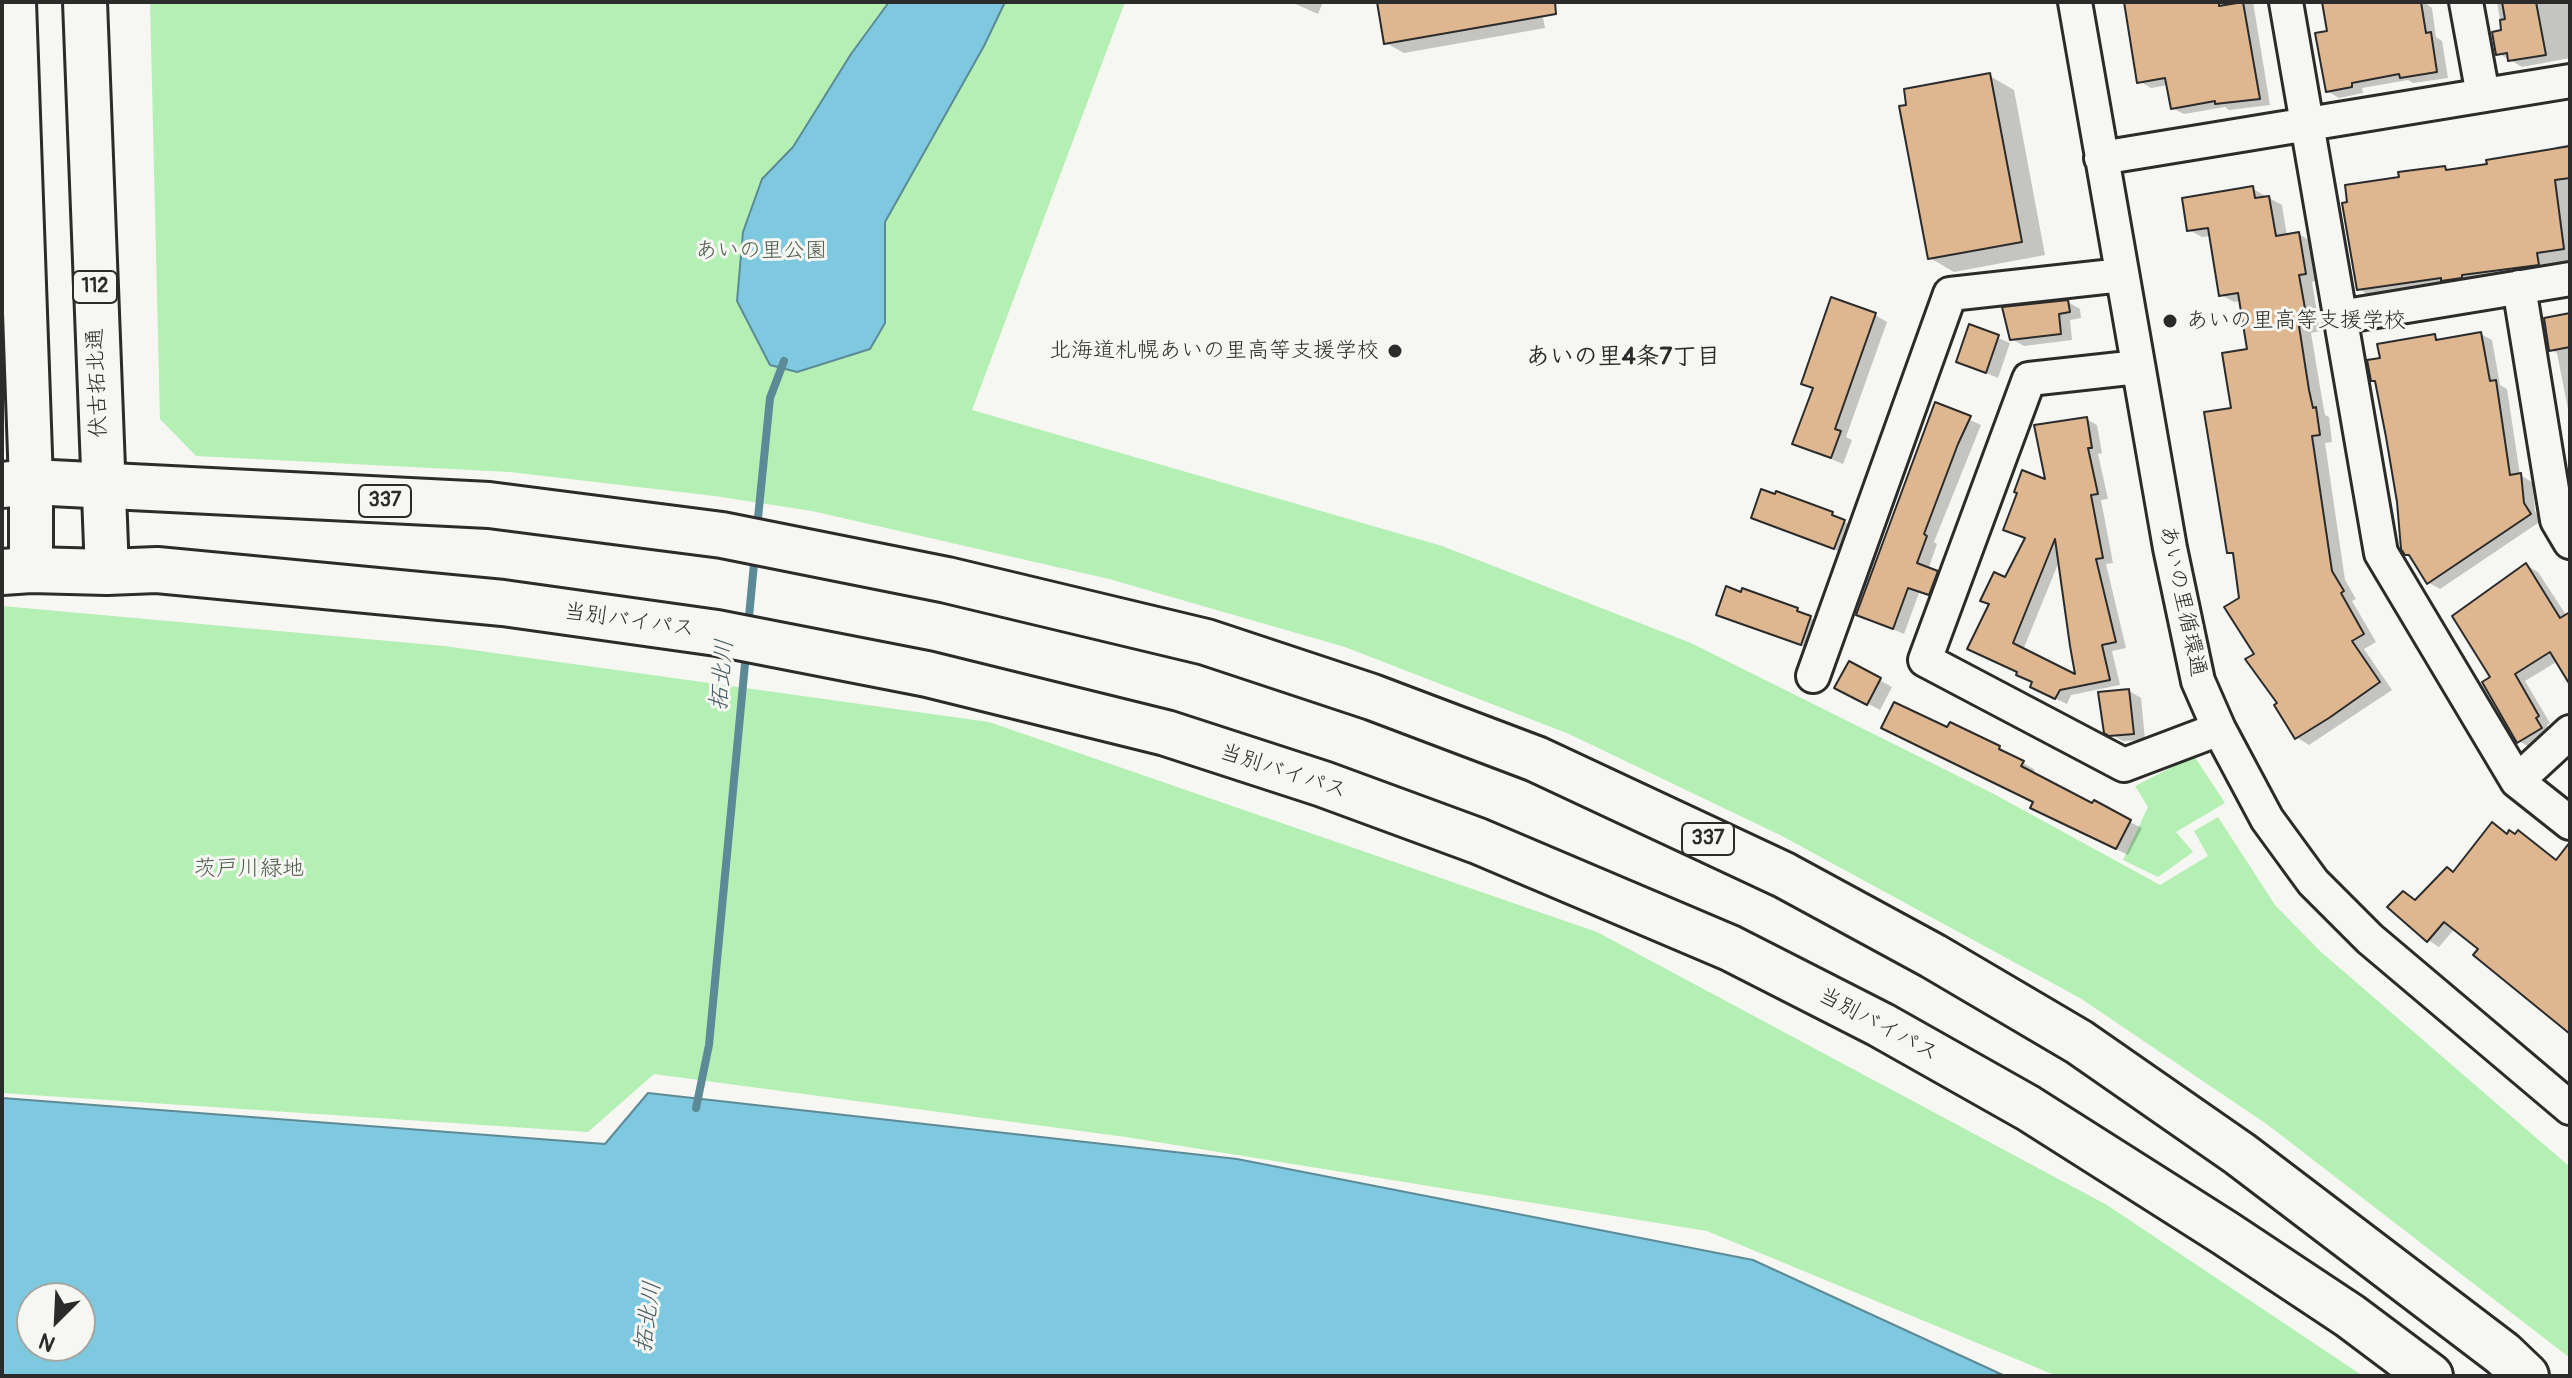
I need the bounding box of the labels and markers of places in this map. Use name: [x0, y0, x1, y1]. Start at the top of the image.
place label: あいの里高等支援学校: [2186, 308, 2406, 334]
marker: あいの里高等支援学校: [2161, 312, 2179, 330]
place label: 北海道札幌あいの里高等支援学校: [1049, 338, 1379, 364]
marker: 北海道札幌あいの里高等支援学校: [1386, 342, 1404, 360]

